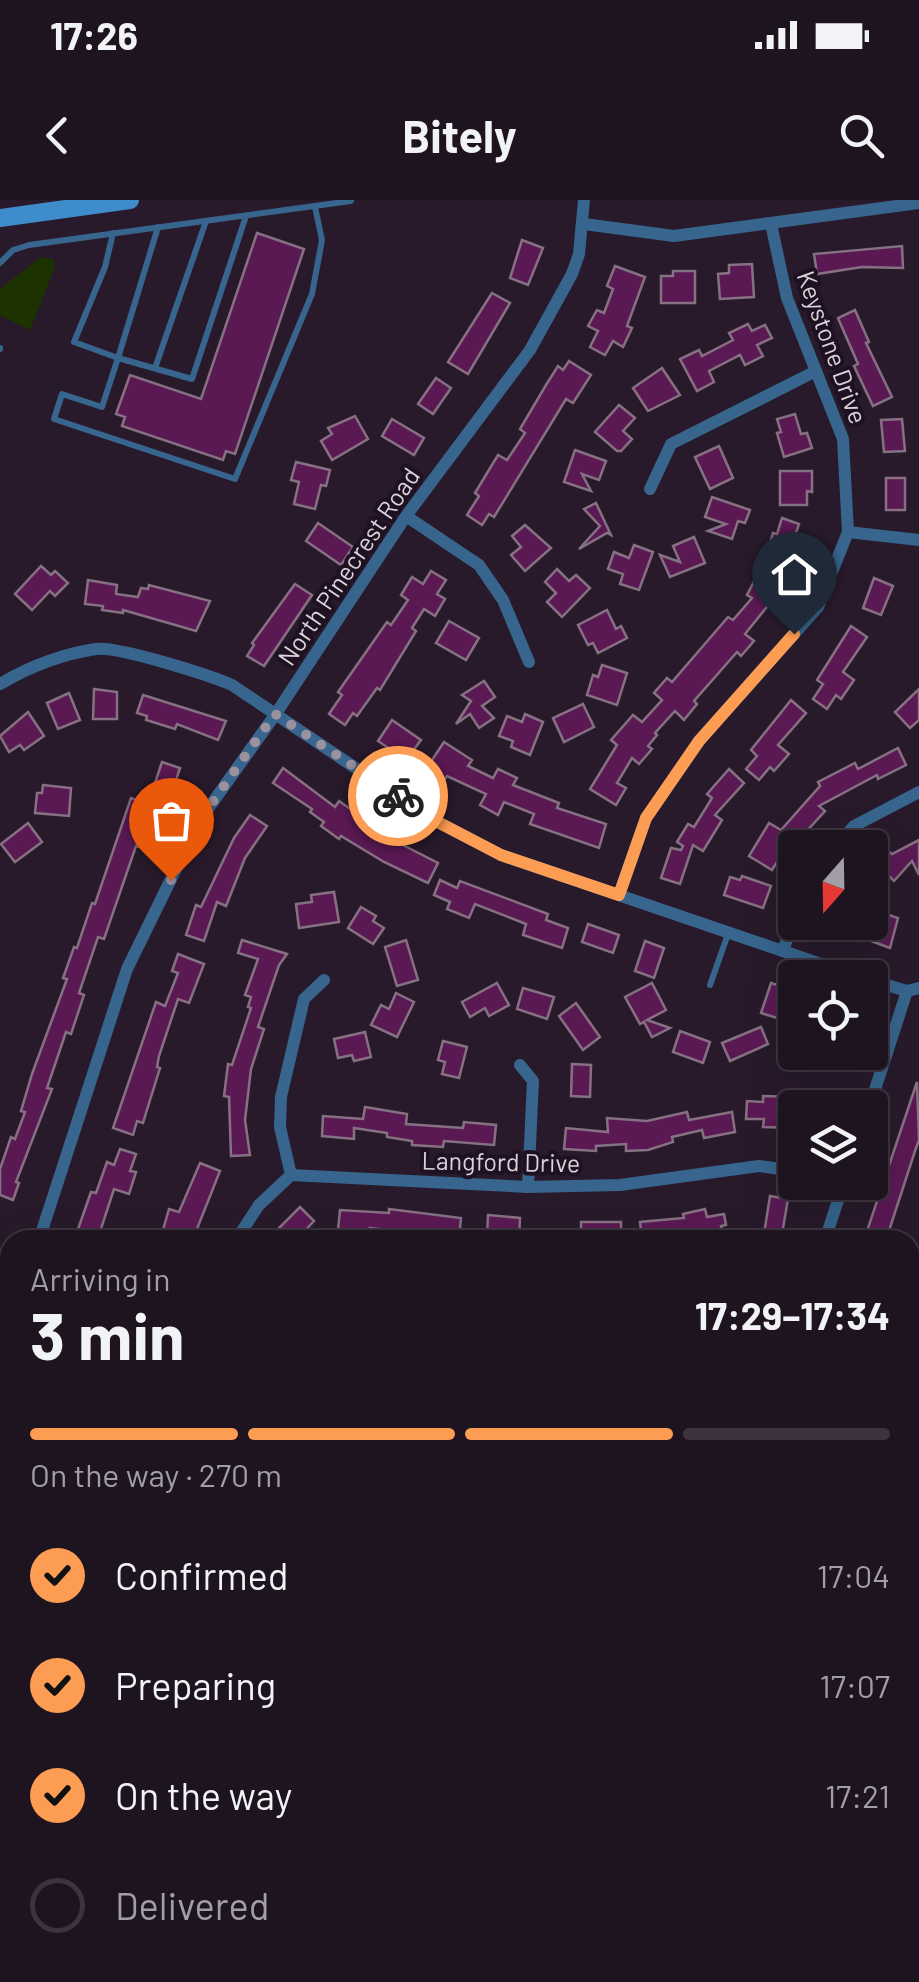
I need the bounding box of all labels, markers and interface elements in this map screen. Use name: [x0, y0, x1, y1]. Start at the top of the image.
text: 17:26: [50, 12, 138, 58]
icon: back: [30, 108, 85, 163]
text: Bitely: [402, 108, 517, 162]
icon: search: [834, 108, 889, 163]
street label: Keystone Drive: [791, 267, 875, 427]
street label: North Pinecrest Road: [271, 462, 425, 670]
pin: [752, 532, 837, 635]
icon: home: [767, 547, 822, 602]
courier: [348, 746, 448, 846]
icon: bike: [371, 769, 426, 824]
pin: [129, 778, 214, 881]
icon: bag: [144, 793, 199, 848]
north arrow: [778, 830, 888, 940]
map controls: [778, 830, 888, 1200]
button: locate: [778, 960, 888, 1070]
button: layers: [778, 1090, 888, 1200]
street label: Langford Drive: [421, 1145, 581, 1177]
text: Arriving in: [30, 1259, 170, 1297]
text: 17:29–17:34: [695, 1292, 890, 1338]
text: 3 min: [30, 1295, 185, 1373]
text: On the way · 270 m: [30, 1455, 282, 1493]
icon: check: [30, 1548, 85, 1603]
text: Confirmed: [115, 1552, 288, 1598]
text: 17:04: [817, 1556, 890, 1594]
icon: check: [30, 1658, 85, 1713]
text: Preparing: [115, 1662, 276, 1708]
text: 17:07: [820, 1666, 890, 1704]
icon: check: [30, 1768, 85, 1823]
text: On the way: [115, 1772, 292, 1818]
text: 17:21: [825, 1776, 890, 1814]
text: Delivered: [115, 1882, 269, 1928]

